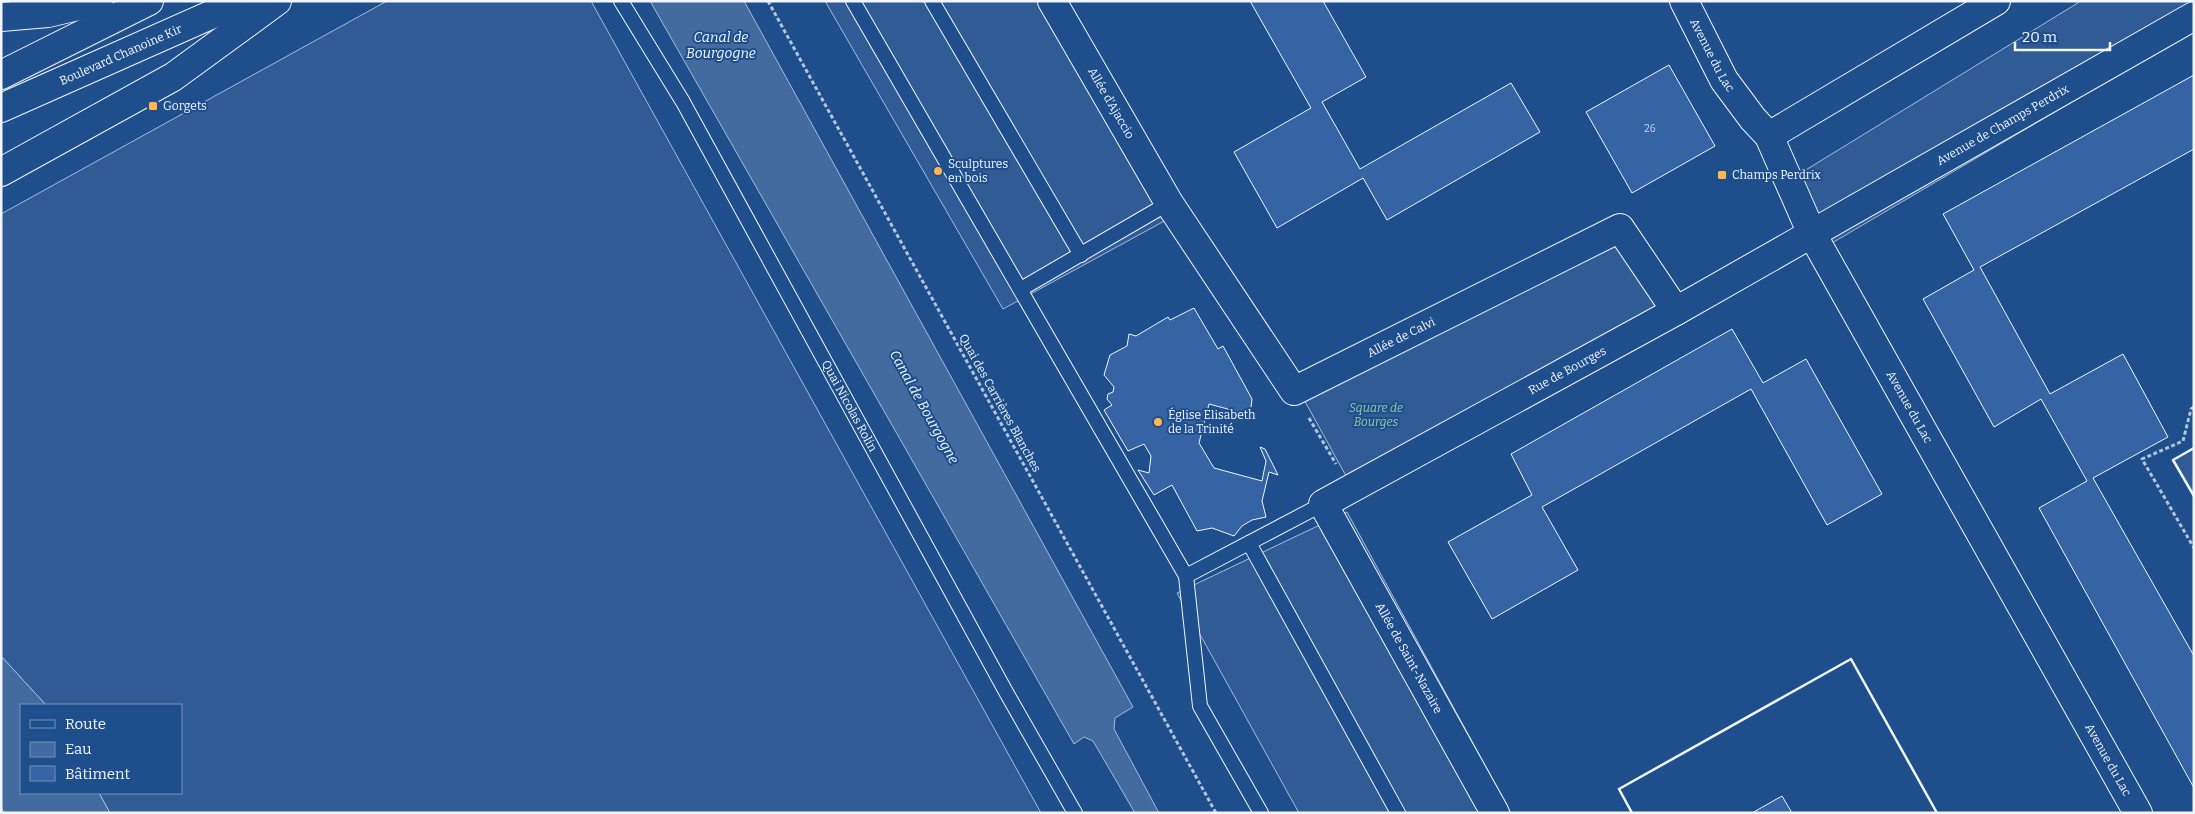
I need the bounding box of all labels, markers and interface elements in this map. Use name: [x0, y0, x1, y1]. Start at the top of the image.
street label: Avenue du Lac: [1687, 16, 1737, 95]
scale bar: [2015, 20, 2110, 52]
street label: Boulevard Chanoine Kir: [57, 21, 185, 88]
text: 20 m: [2022, 28, 2058, 46]
water label: Canal de Bourgogne: [686, 29, 756, 62]
street label: Allée d'Ajaccio: [1085, 65, 1137, 141]
street label: Avenue de Champs Perdrix: [1934, 82, 2072, 168]
place label: Gorgets: [163, 99, 207, 113]
marker: Gorgets: [147, 100, 159, 112]
house number: 26: [1644, 123, 1656, 135]
place label: Sculptures en bois: [948, 157, 1008, 185]
marker: Sculptures en bois: [932, 165, 944, 177]
place label: Champs Perdrix: [1732, 168, 1821, 182]
marker: Champs Perdrix: [1716, 169, 1728, 181]
street label: Allée de Calvi: [1365, 314, 1438, 360]
street label: Quai des Carrières Blanches: [956, 332, 1044, 475]
street label: Rue de Bourges: [1526, 344, 1609, 397]
water label: Canal de Bourgogne: [886, 347, 962, 467]
street label: Quai Nicolas Rolin: [819, 358, 880, 454]
street label: Avenue du Lac: [1883, 368, 1935, 446]
park label: Square de Bourges: [1349, 401, 1403, 429]
place label: Église Elisabeth de la Trinité: [1168, 407, 1256, 436]
marker: Église Elisabeth de la Trinité: [1152, 416, 1164, 428]
street label: Allée de Saint-Nazaire: [1373, 600, 1445, 716]
legend: [20, 704, 182, 794]
text: Route: [65, 715, 106, 733]
street label: Avenue du Lac: [2082, 721, 2134, 799]
text: Eau: [65, 740, 92, 758]
text: Bâtiment: [65, 765, 130, 783]

